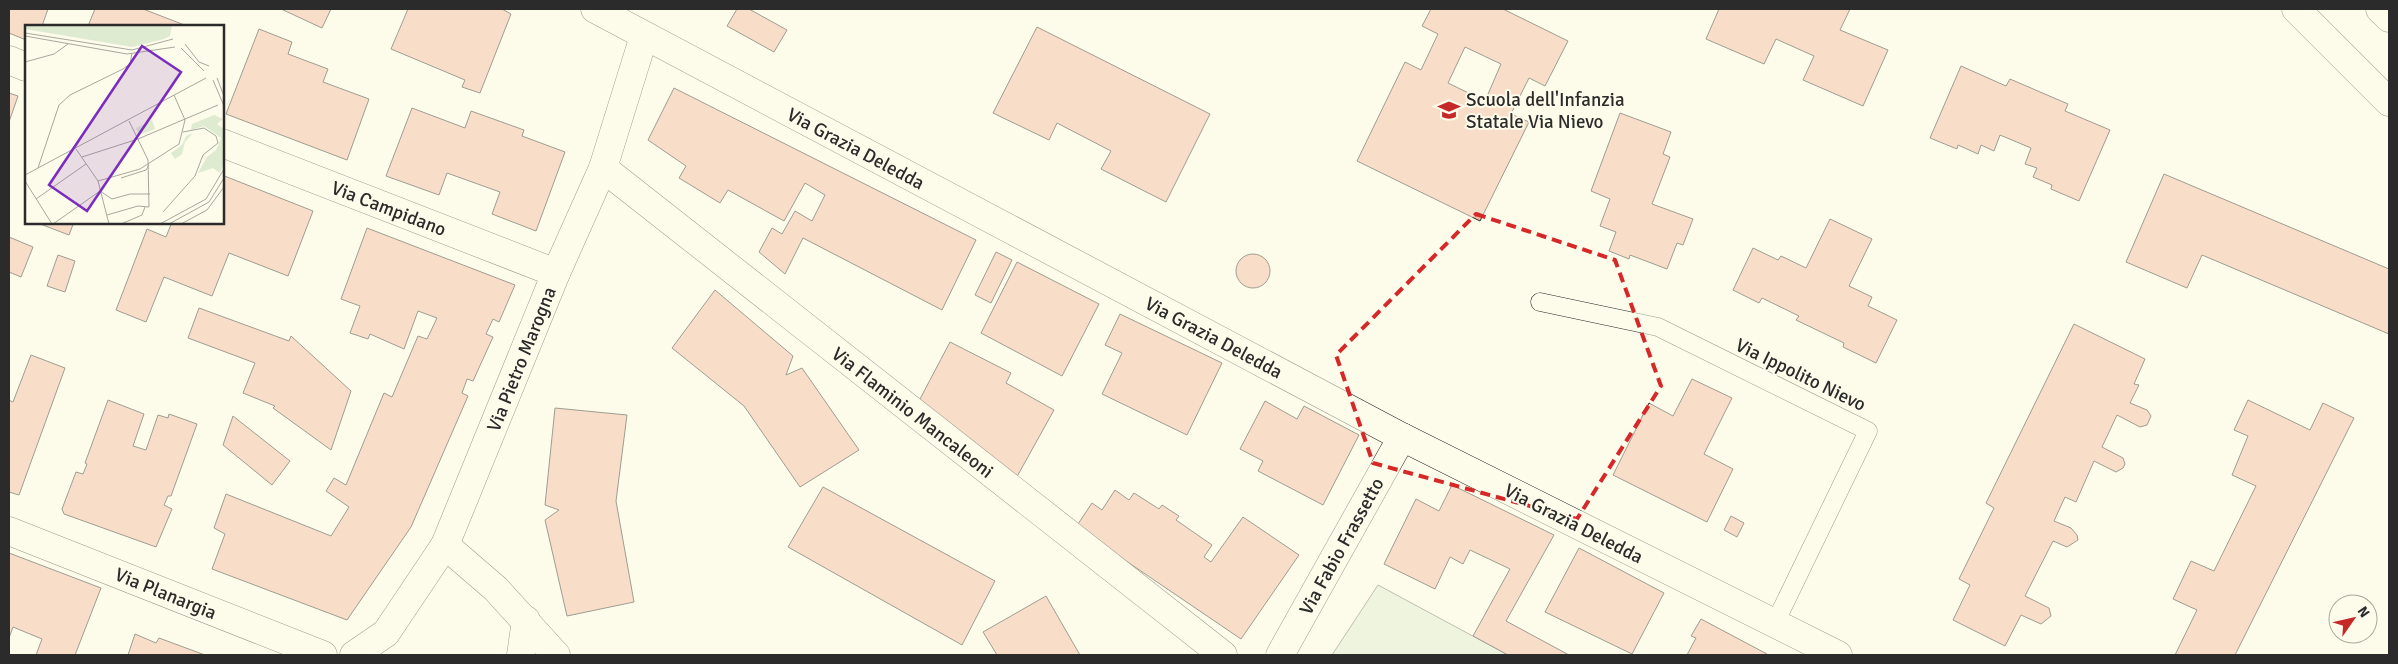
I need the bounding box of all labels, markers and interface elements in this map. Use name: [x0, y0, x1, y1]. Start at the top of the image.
inset map: [25, 25, 224, 224]
place label: Scuola dell'Infanzia Statale Via Nievo: [1466, 88, 1625, 134]
school or university icon: Scuola dell'Infanzia Statale Via Nievo: [1436, 97, 1462, 123]
street label: Via Grazia Deledda: [783, 102, 929, 195]
street label: Via Campidano: [328, 176, 450, 242]
street label: Via Pietro Marogna: [482, 283, 562, 435]
street label: Via Grazia Deledda: [1141, 291, 1287, 384]
street label: Via Ippolito Nievo: [1731, 333, 1870, 417]
street label: Via Flaminio Mancaleoni: [827, 342, 998, 484]
street label: Via Fabio Frassetto: [1294, 474, 1390, 619]
street label: Via Grazia Deledda: [1500, 479, 1647, 569]
street label: Via Planargia: [111, 563, 220, 625]
north arrow: [2328, 594, 2378, 644]
text: N: [2354, 603, 2373, 621]

